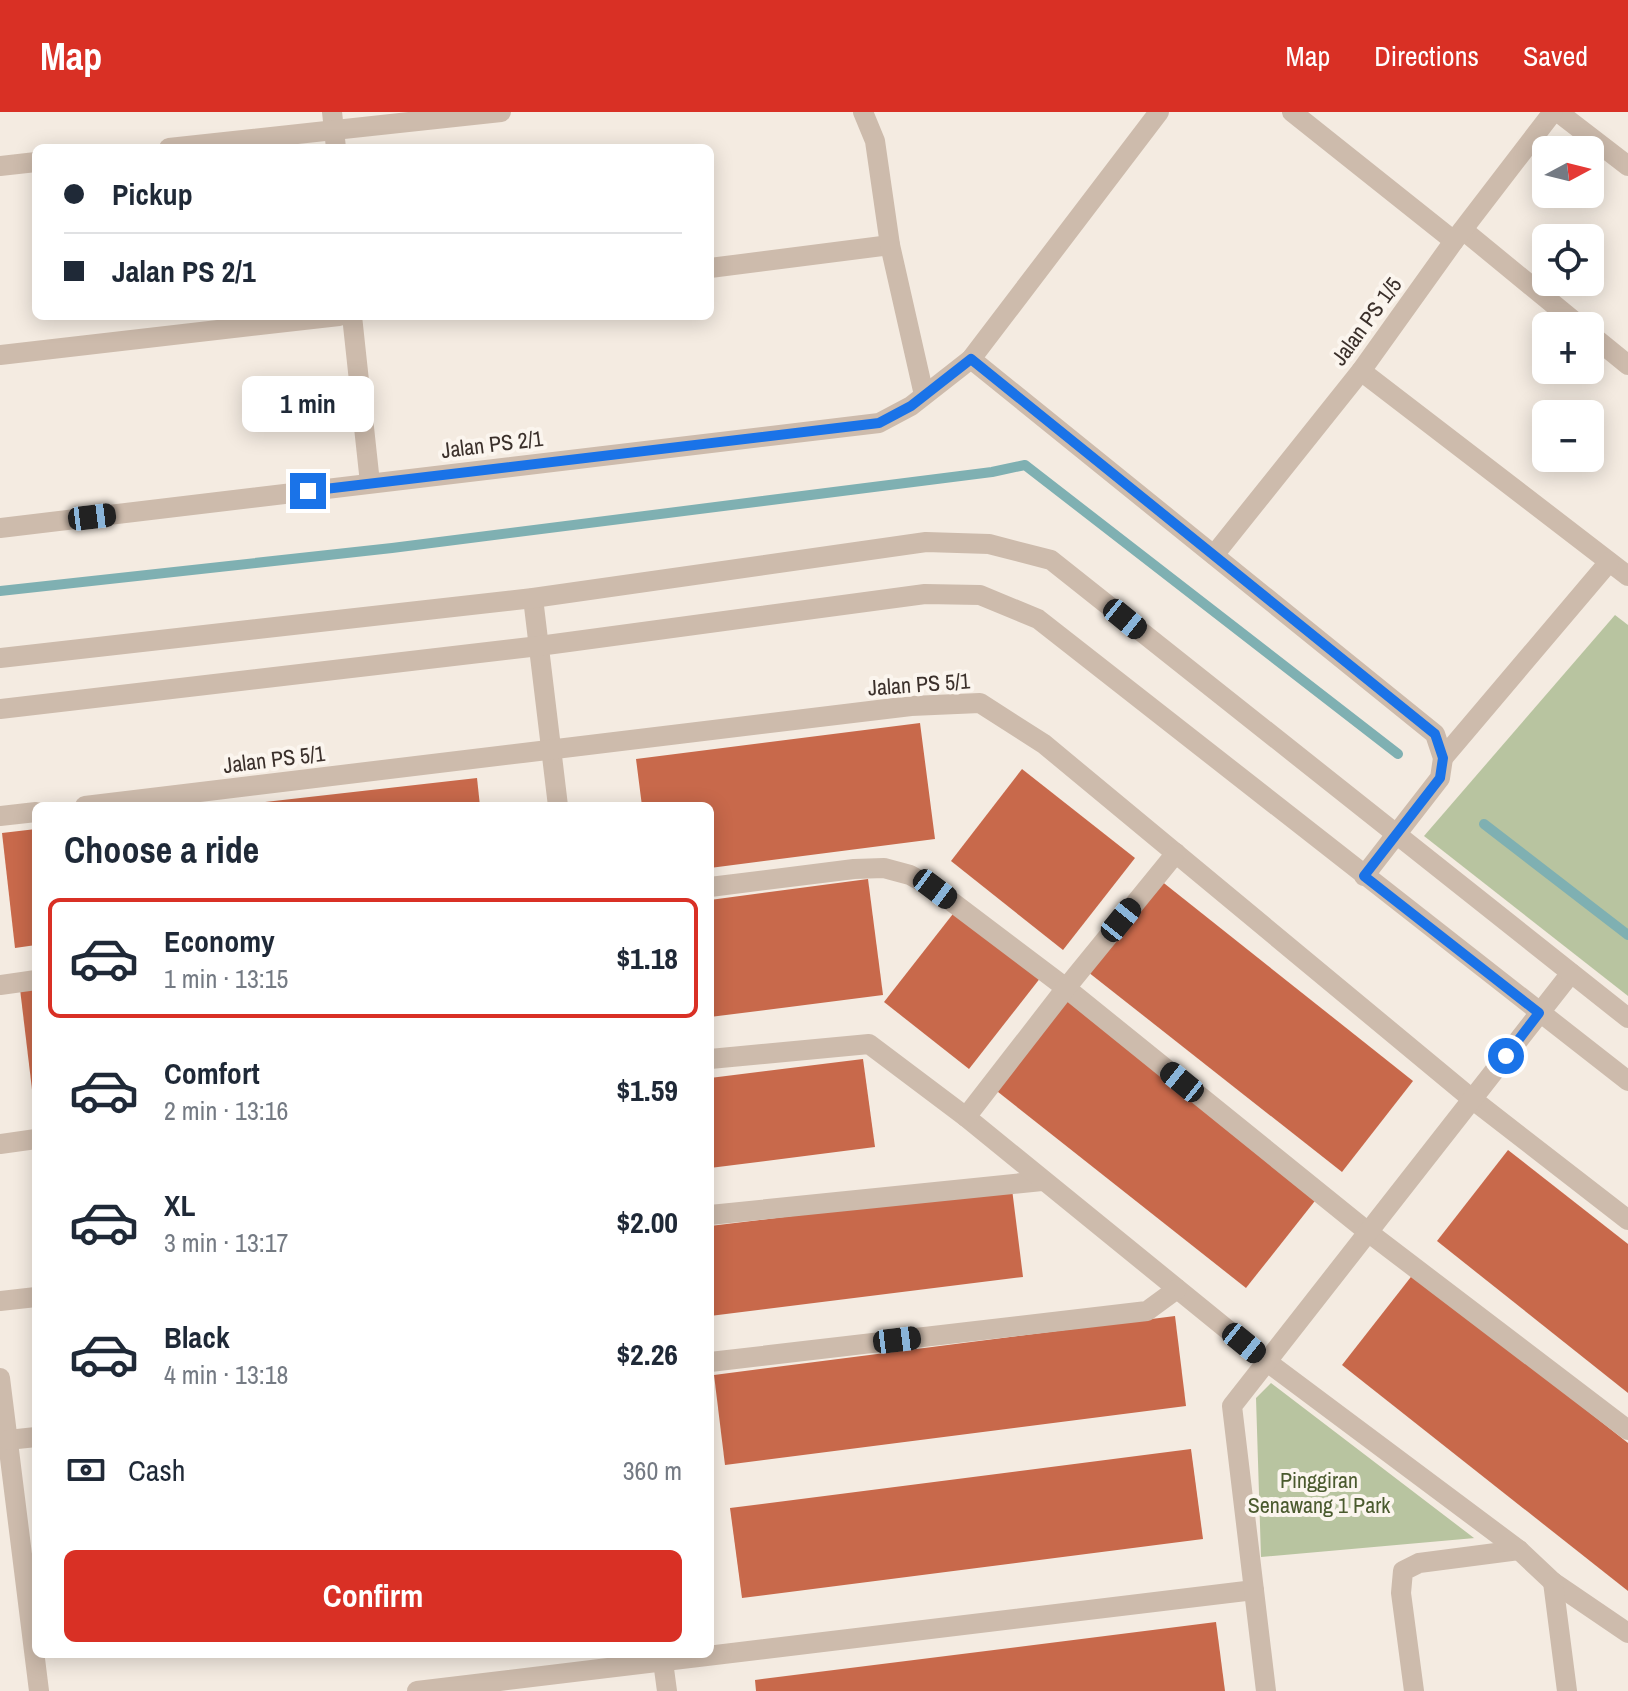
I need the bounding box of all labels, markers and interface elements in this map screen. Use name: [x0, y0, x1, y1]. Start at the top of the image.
text: Map: [40, 31, 102, 82]
text: Map: [1286, 37, 1330, 75]
text: Directions: [1374, 37, 1479, 75]
text: Saved: [1523, 37, 1588, 75]
north arrow: [1532, 136, 1604, 208]
map controls: [1532, 136, 1604, 472]
text: Pickup: [112, 174, 193, 214]
button: locate: [1532, 224, 1604, 296]
text: Jalan PS 2/1: [112, 251, 256, 291]
street label: Jalan PS 1/5: [1324, 271, 1408, 371]
button: +: [1532, 312, 1604, 384]
callout: 1 min: [242, 375, 374, 431]
text: 1 min: [280, 386, 336, 421]
button: −: [1532, 400, 1604, 472]
street label: Jalan PS 2/1: [439, 423, 545, 465]
route end: [290, 473, 326, 509]
car: [67, 502, 117, 532]
car: [1099, 595, 1151, 643]
street label: Jalan PS 5/1: [867, 665, 971, 703]
street label: Jalan PS 5/1: [221, 738, 327, 780]
text: Choose a ride: [64, 826, 259, 874]
car: [909, 865, 961, 913]
car: [1097, 894, 1145, 946]
text: Economy: [164, 921, 275, 961]
icon: car: [68, 922, 140, 994]
text: $1.18: [616, 938, 678, 978]
text: 1 min · 13:15: [164, 961, 288, 996]
route start: [1488, 1038, 1524, 1074]
text: Comfort: [164, 1053, 260, 1093]
icon: car: [68, 1054, 140, 1126]
car: [1156, 1058, 1208, 1106]
text: $1.59: [616, 1070, 678, 1110]
text: 2 min · 13:16: [164, 1093, 288, 1128]
text: XL: [164, 1185, 195, 1225]
icon: car: [68, 1186, 140, 1258]
text: $2.00: [616, 1202, 678, 1242]
text: 3 min · 13:17: [164, 1225, 288, 1260]
text: Black: [164, 1317, 230, 1357]
icon: car: [68, 1318, 140, 1390]
car: [1218, 1319, 1270, 1367]
car: [872, 1325, 922, 1355]
text: $2.26: [616, 1334, 678, 1374]
text: 4 min · 13:18: [164, 1357, 288, 1392]
icon: cash: [64, 1448, 108, 1492]
text: Cash: [128, 1450, 185, 1490]
text: 360 m: [623, 1453, 682, 1488]
park label: Pinggiran Senawang 1 Park: [1248, 1465, 1391, 1520]
button: Confirm: [64, 1550, 682, 1642]

